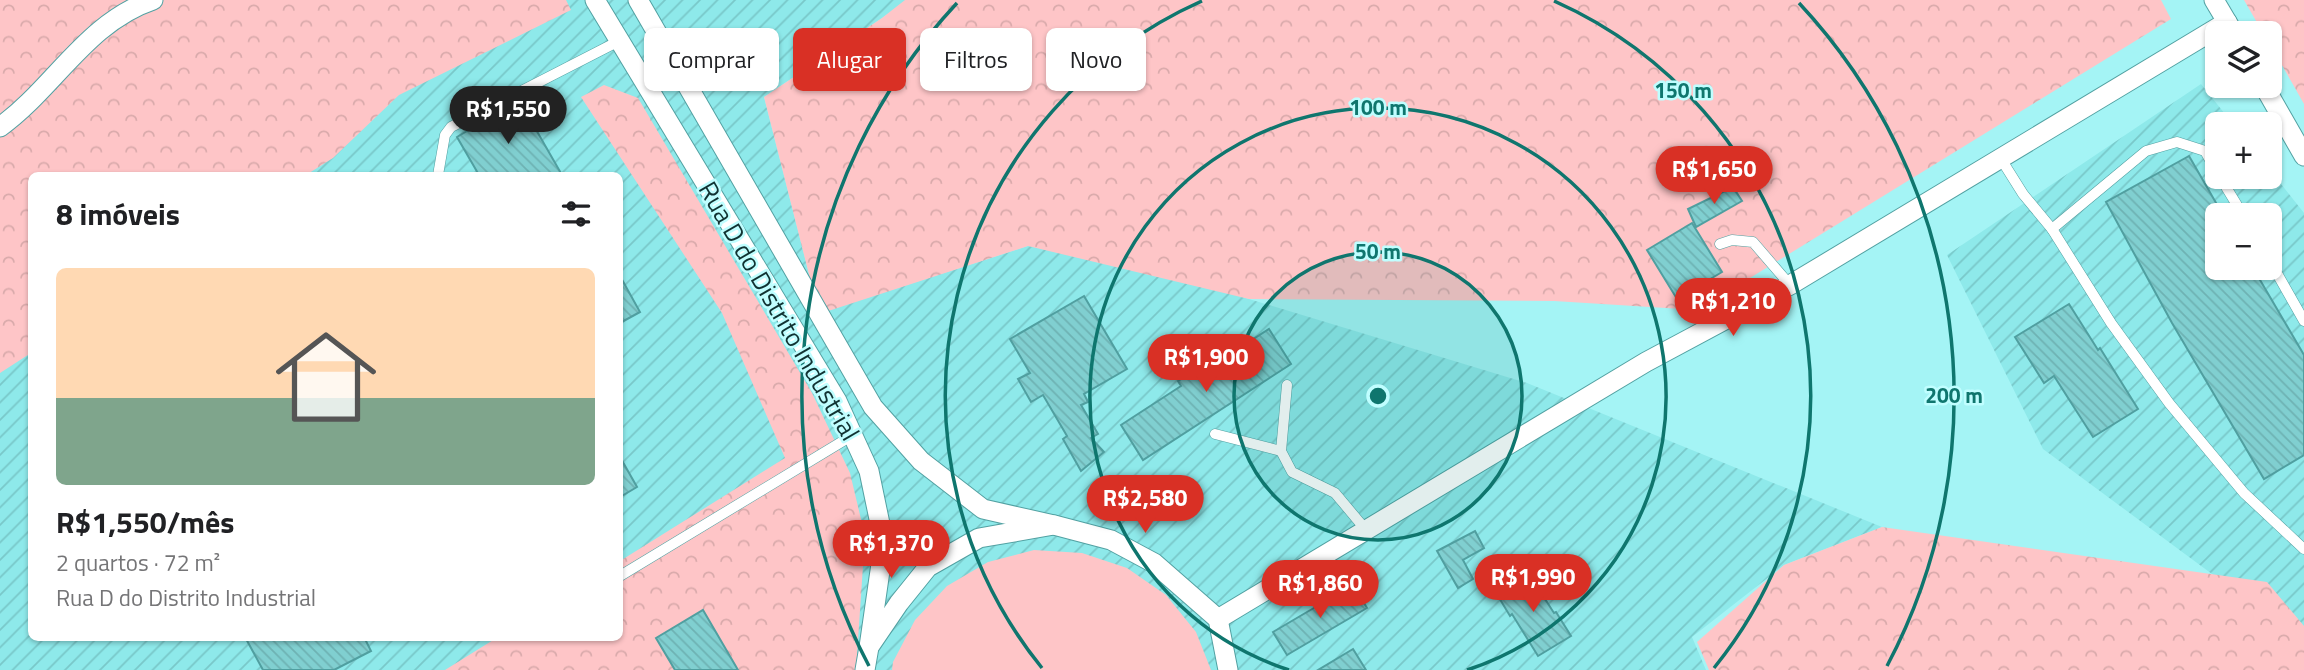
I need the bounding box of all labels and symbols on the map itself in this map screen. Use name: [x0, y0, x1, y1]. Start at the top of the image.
text: 150 m: [1654, 74, 1712, 106]
pin: R$1,550: [443, 86, 573, 146]
text: 100 m: [1349, 91, 1407, 123]
pin: R$1,650: [1649, 146, 1779, 206]
street label: Rua D do Distrito Industrial: [689, 174, 870, 448]
text: 50 m: [1355, 235, 1401, 267]
pin: R$1,210: [1668, 278, 1798, 338]
pin: R$1,900: [1141, 334, 1271, 394]
text: 200 m: [1925, 379, 1983, 411]
centre of rings: [1366, 384, 1390, 408]
pin: R$2,580: [1080, 476, 1210, 535]
pin: R$1,370: [826, 520, 956, 580]
pin: R$1,990: [1468, 554, 1598, 614]
pin: R$1,860: [1255, 560, 1385, 620]

